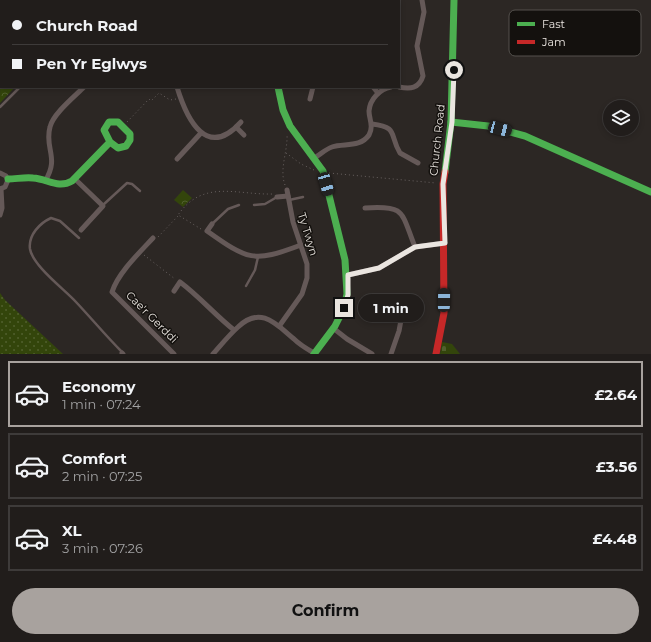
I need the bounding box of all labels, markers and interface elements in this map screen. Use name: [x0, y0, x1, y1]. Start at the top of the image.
legend: [509, 10, 641, 56]
text: Church Road: [36, 16, 138, 35]
text: Fast: [542, 17, 566, 31]
text: Jam: [541, 35, 566, 49]
text: Pen Yr Eglwys: [36, 54, 147, 73]
route start: [445, 61, 463, 79]
map controls: [603, 100, 639, 136]
button: layers: [603, 100, 639, 136]
street label: Church Road: [426, 103, 448, 177]
car: [487, 120, 513, 138]
car: [317, 171, 335, 197]
street label: Ty Twyn: [295, 211, 321, 257]
street label: Cae'r Gerddi: [123, 288, 181, 346]
car: [438, 288, 450, 312]
callout: 1 min: [358, 294, 424, 322]
route end: [335, 299, 353, 317]
text: 1 min: [373, 300, 409, 316]
icon: car: [14, 376, 50, 412]
text: Economy: [62, 377, 135, 396]
text: £2.64: [595, 385, 637, 404]
text: 1 min · 07:24: [62, 396, 141, 412]
icon: car: [14, 448, 50, 484]
text: Comfort: [62, 449, 127, 468]
text: £3.56: [596, 457, 637, 476]
text: 2 min · 07:25: [62, 468, 142, 484]
icon: car: [14, 520, 50, 556]
text: XL: [62, 521, 81, 540]
text: £4.48: [592, 529, 637, 548]
text: 3 min · 07:26: [62, 540, 143, 556]
button: Confirm: [12, 588, 639, 634]

